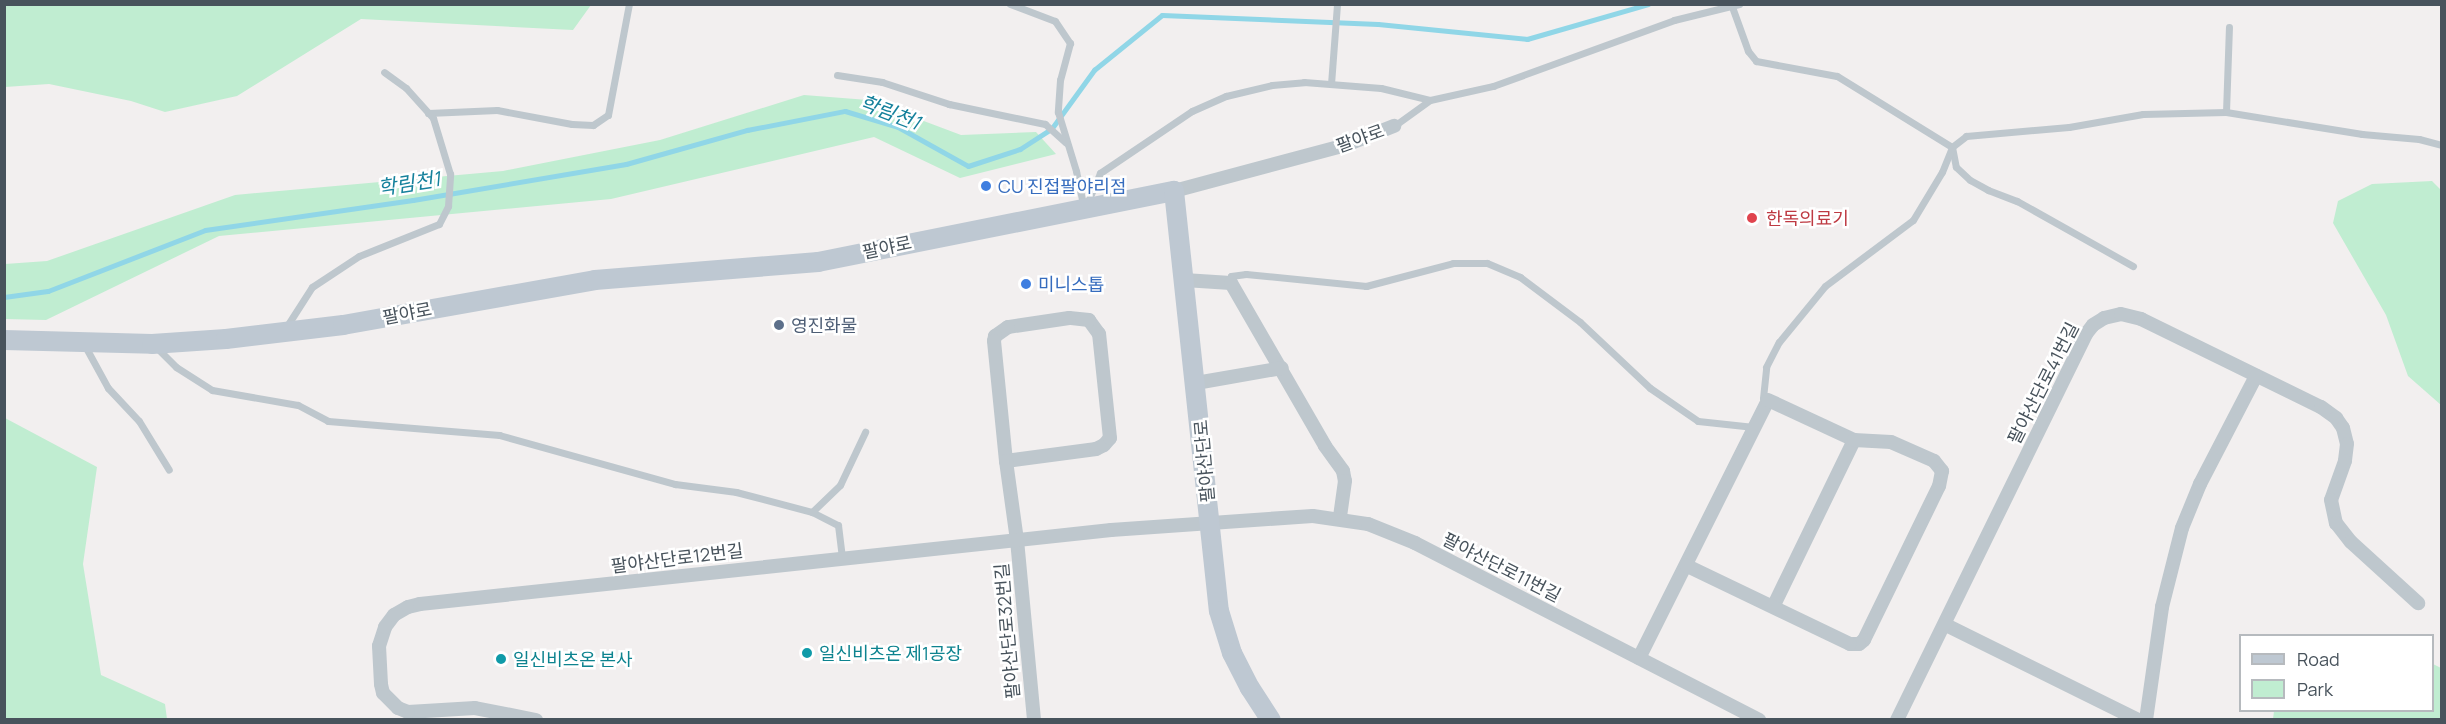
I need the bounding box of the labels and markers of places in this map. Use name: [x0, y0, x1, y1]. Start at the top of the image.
place label: CU 진접팔야리점: [998, 175, 1126, 197]
marker: CU 진접팔야리점: [979, 179, 993, 193]
place label: 한독의료기: [1766, 207, 1849, 229]
marker: 한독의료기: [1743, 209, 1761, 227]
place label: 미니스톱: [1038, 273, 1104, 295]
marker: 미니스톱: [1019, 277, 1033, 291]
place label: 영진화물: [791, 314, 857, 336]
marker: 영진화물: [772, 318, 786, 332]
place label: 일신비츠온 제1공장: [819, 642, 962, 664]
marker: 일신비츠온 제1공장: [800, 646, 814, 660]
place label: 일신비츠온 본사: [513, 648, 633, 670]
marker: 일신비츠온 본사: [494, 652, 508, 666]

